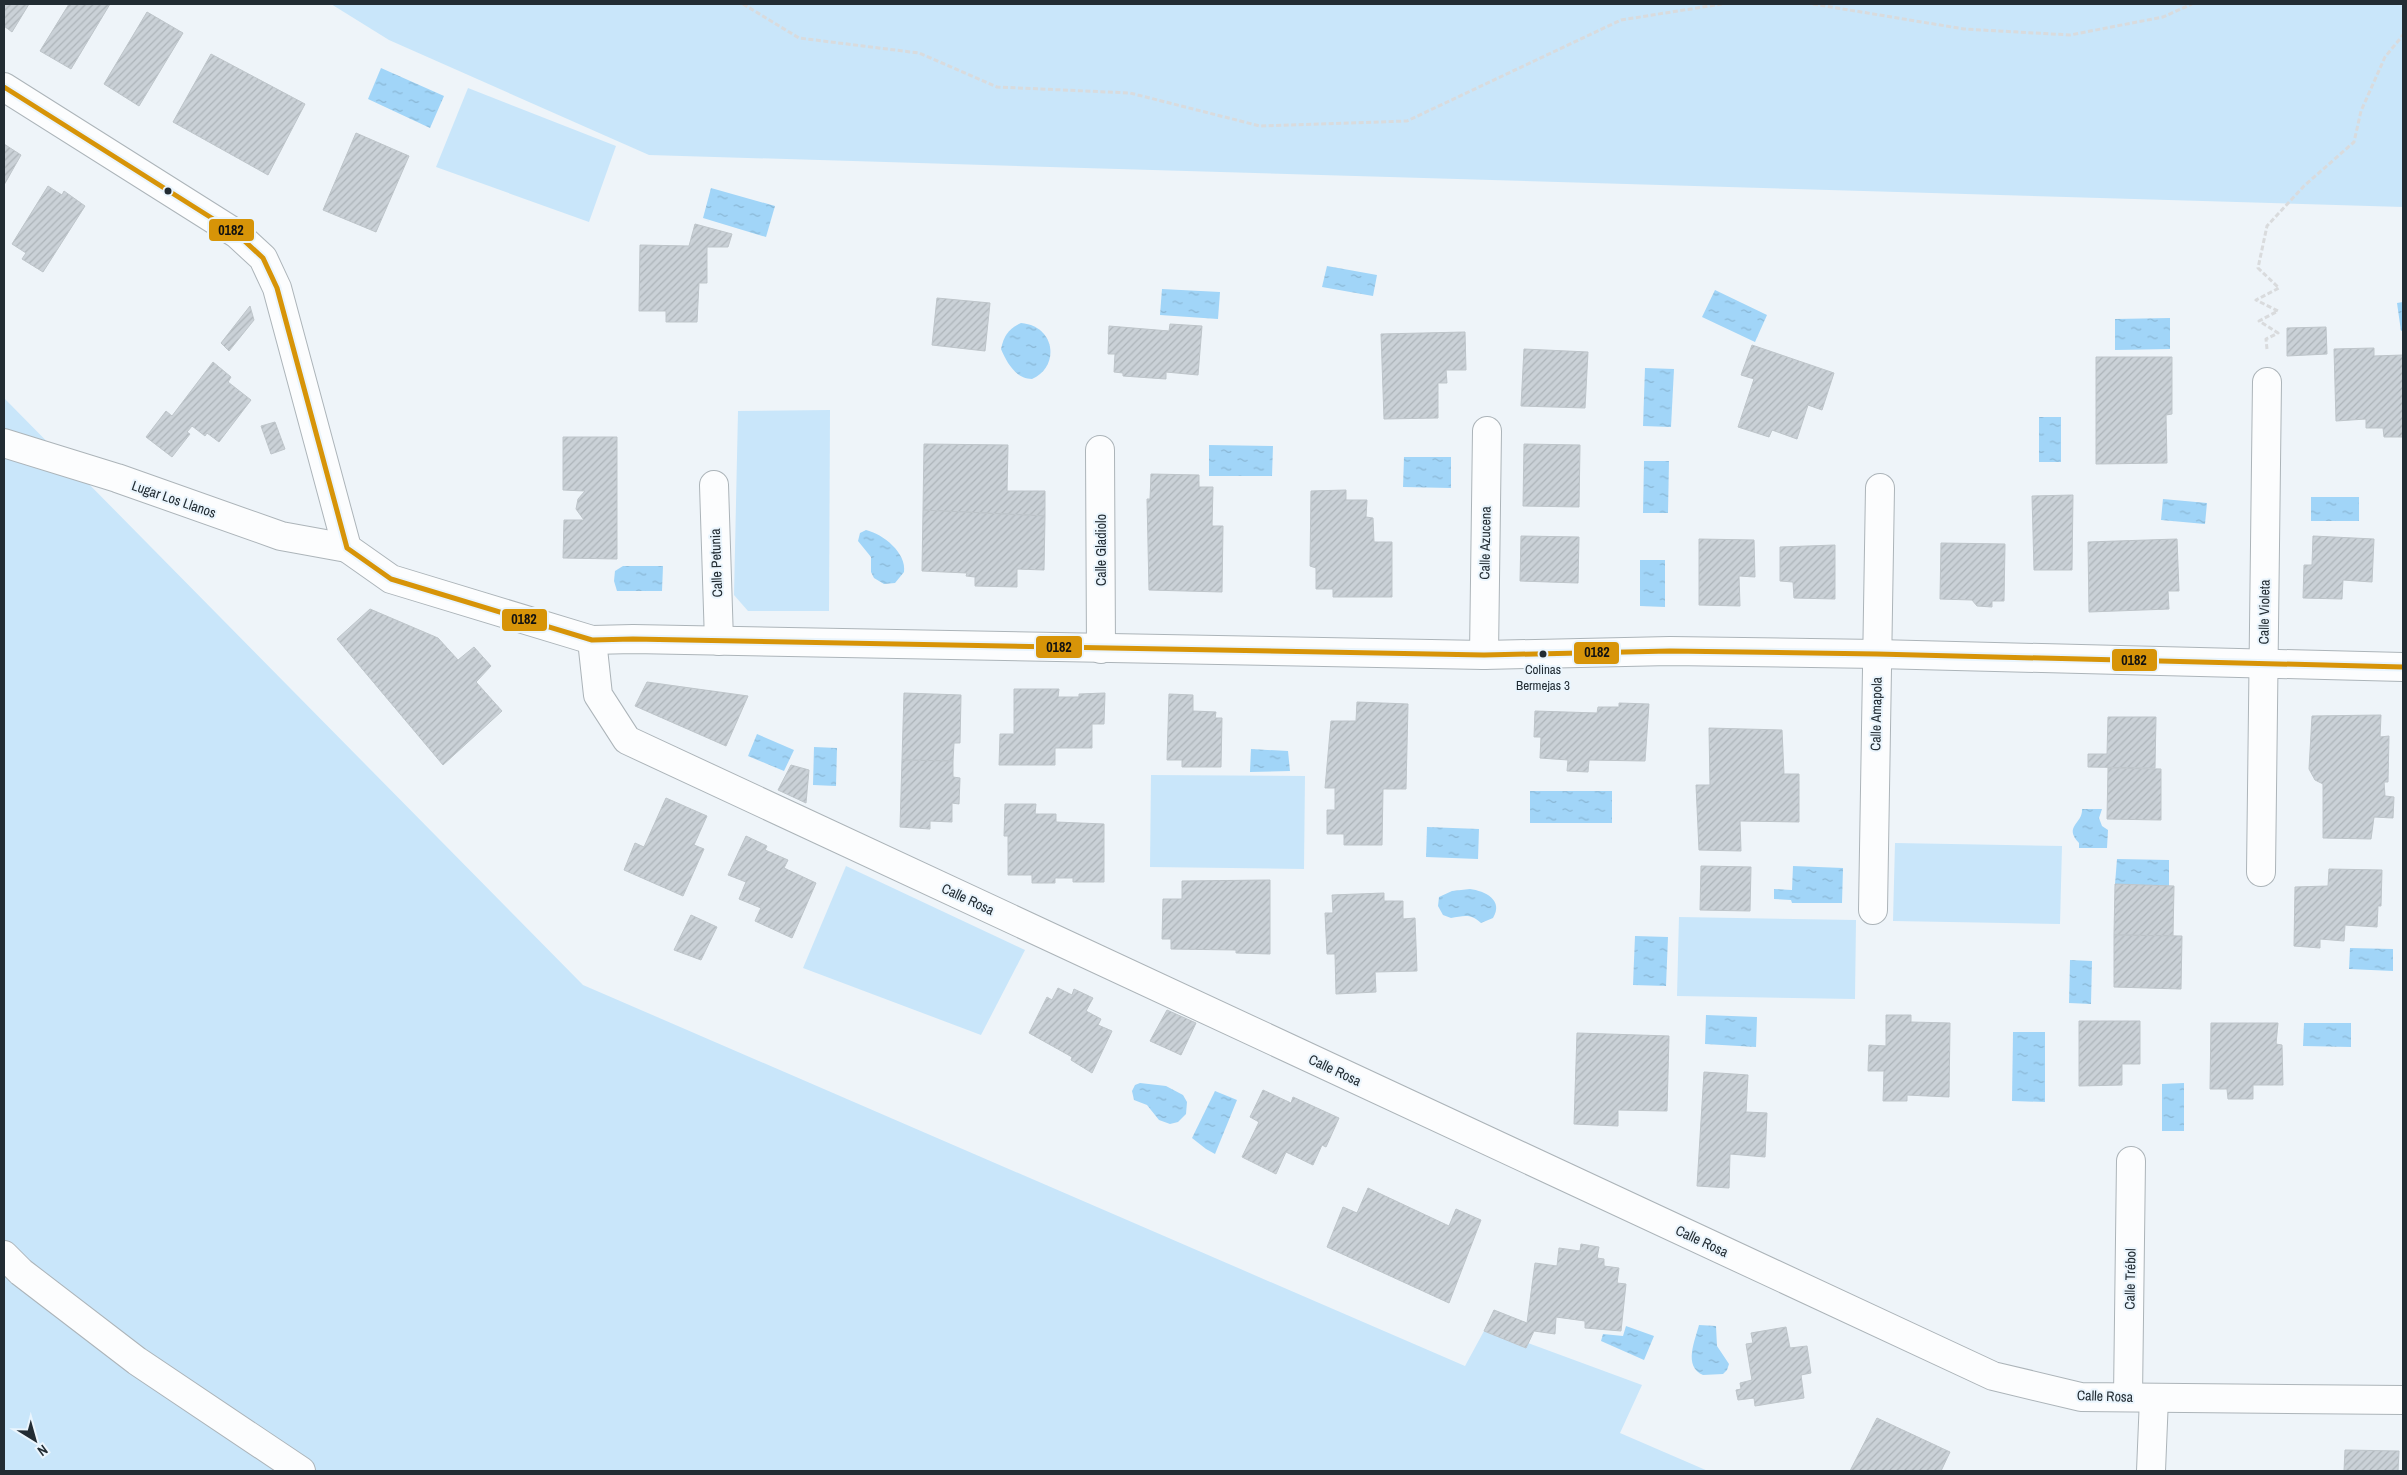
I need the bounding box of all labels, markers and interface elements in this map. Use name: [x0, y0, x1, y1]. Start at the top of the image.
unlabelled marker: [163, 186, 173, 196]
line badge: 0182: [208, 218, 255, 242]
text: 0182: [218, 221, 244, 239]
street label: Lugar Los Llanos: [129, 476, 219, 522]
street label: Calle Azucena: [1475, 506, 1495, 580]
street label: Calle Gladiolo: [1092, 514, 1110, 586]
street label: Calle Petunia: [706, 528, 726, 598]
street label: Calle Violeta: [2254, 579, 2274, 645]
line badge: 0182: [501, 608, 548, 632]
text: 0182: [511, 610, 537, 628]
line badge: 0182: [1035, 635, 1083, 659]
text: 0182: [1046, 638, 1072, 656]
line badge: 0182: [1573, 641, 1620, 665]
text: 0182: [1584, 643, 1610, 661]
line badge: 0182: [2111, 648, 2158, 672]
marker: Colinas Bermejas 3: [1538, 649, 1548, 659]
text: 0182: [2121, 651, 2147, 669]
place label: Colinas Bermejas 3: [1516, 661, 1570, 694]
street label: Calle Amapola: [1866, 676, 1886, 751]
street label: Calle Rosa: [939, 879, 998, 919]
street label: Calle Rosa: [1306, 1050, 1365, 1090]
street label: Calle Rosa: [1673, 1221, 1732, 1261]
street label: Calle Trébol: [2120, 1248, 2140, 1310]
street label: Calle Rosa: [2077, 1386, 2134, 1406]
north arrow: [10, 1415, 60, 1465]
text: N: [34, 1441, 52, 1460]

